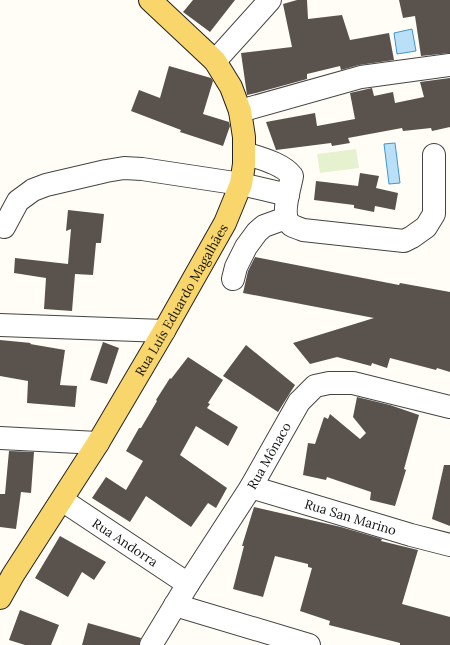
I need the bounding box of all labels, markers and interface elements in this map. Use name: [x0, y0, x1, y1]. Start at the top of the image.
street label: Rua Luís Eduardo Magalhães: [131, 221, 232, 379]
street label: Rua Mônaco: [243, 419, 295, 493]
street label: Rua San Marino: [303, 496, 399, 539]
street label: Rua Andorra: [89, 515, 161, 571]

